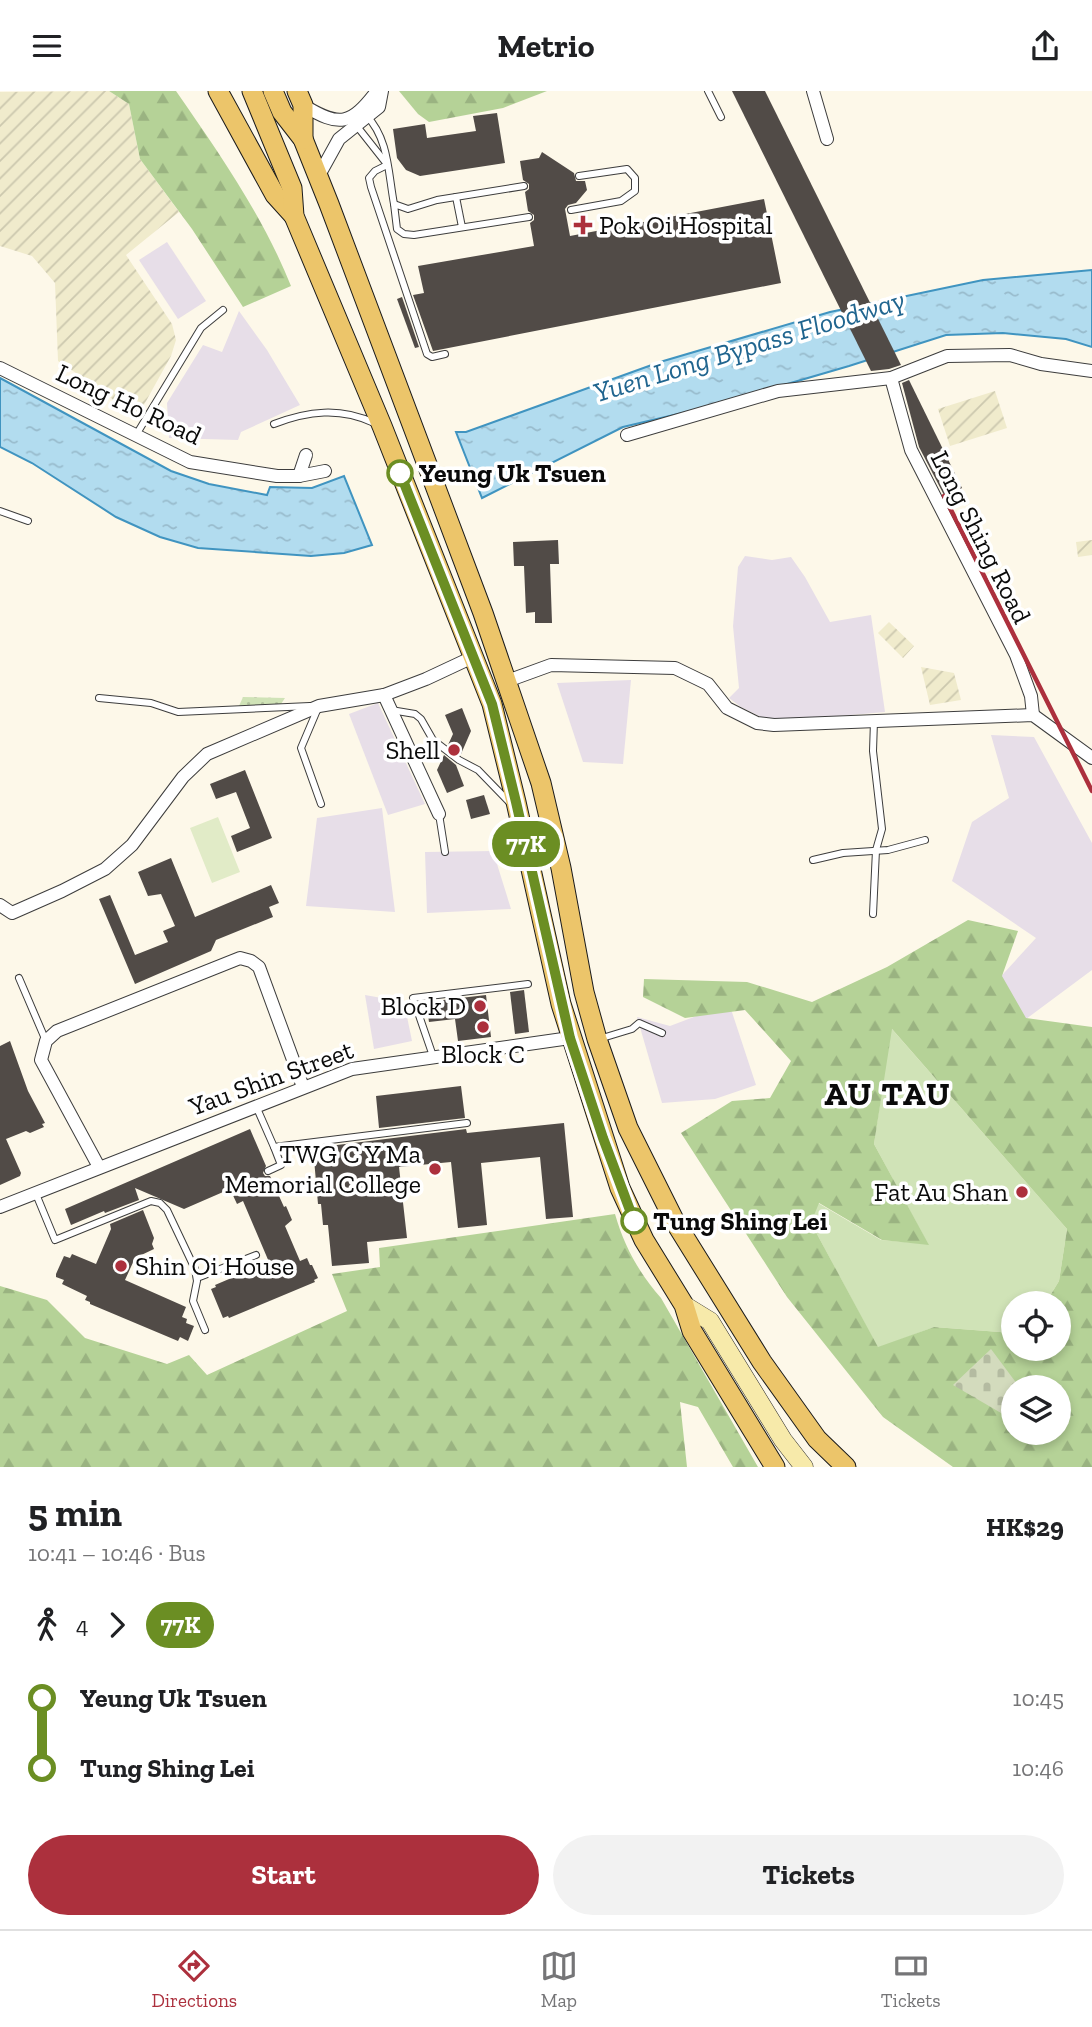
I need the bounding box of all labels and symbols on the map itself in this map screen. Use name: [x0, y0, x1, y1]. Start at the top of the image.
place label: Pok Oi Hospital: [599, 209, 773, 241]
marker: Pok Oi Hospital: [573, 215, 593, 235]
water label: Yuen Long Bypass Floodway: [589, 283, 909, 409]
street label: Long Ho Road: [51, 356, 207, 452]
street label: Long Shing Road: [924, 445, 1038, 629]
place label: Yeung Uk Tsuen: [419, 457, 606, 489]
marker: Yeung Uk Tsuen: [387, 460, 413, 486]
place label: Shell: [386, 734, 440, 766]
marker: Shell: [446, 742, 462, 758]
line badge: 77K: [486, 821, 566, 867]
place label: Block D: [380, 990, 466, 1022]
marker: Block D: [472, 998, 488, 1014]
marker: Block C: [475, 1019, 491, 1035]
street label: Yau Shin Street: [184, 1033, 358, 1123]
place label: Block C: [441, 1038, 525, 1070]
district label: AU TAU: [824, 1074, 952, 1113]
place label: TWG C Y Ma Memorial College: [224, 1138, 421, 1200]
marker: TWG C Y Ma Memorial College: [427, 1161, 443, 1177]
place label: Fat Au Shan: [874, 1176, 1008, 1208]
marker: Fat Au Shan: [1014, 1184, 1030, 1200]
place label: Tung Shing Lei: [653, 1205, 828, 1237]
marker: Tung Shing Lei: [621, 1208, 647, 1234]
place label: Shin Oi House: [135, 1250, 294, 1282]
marker: Shin Oi House: [113, 1258, 129, 1274]

